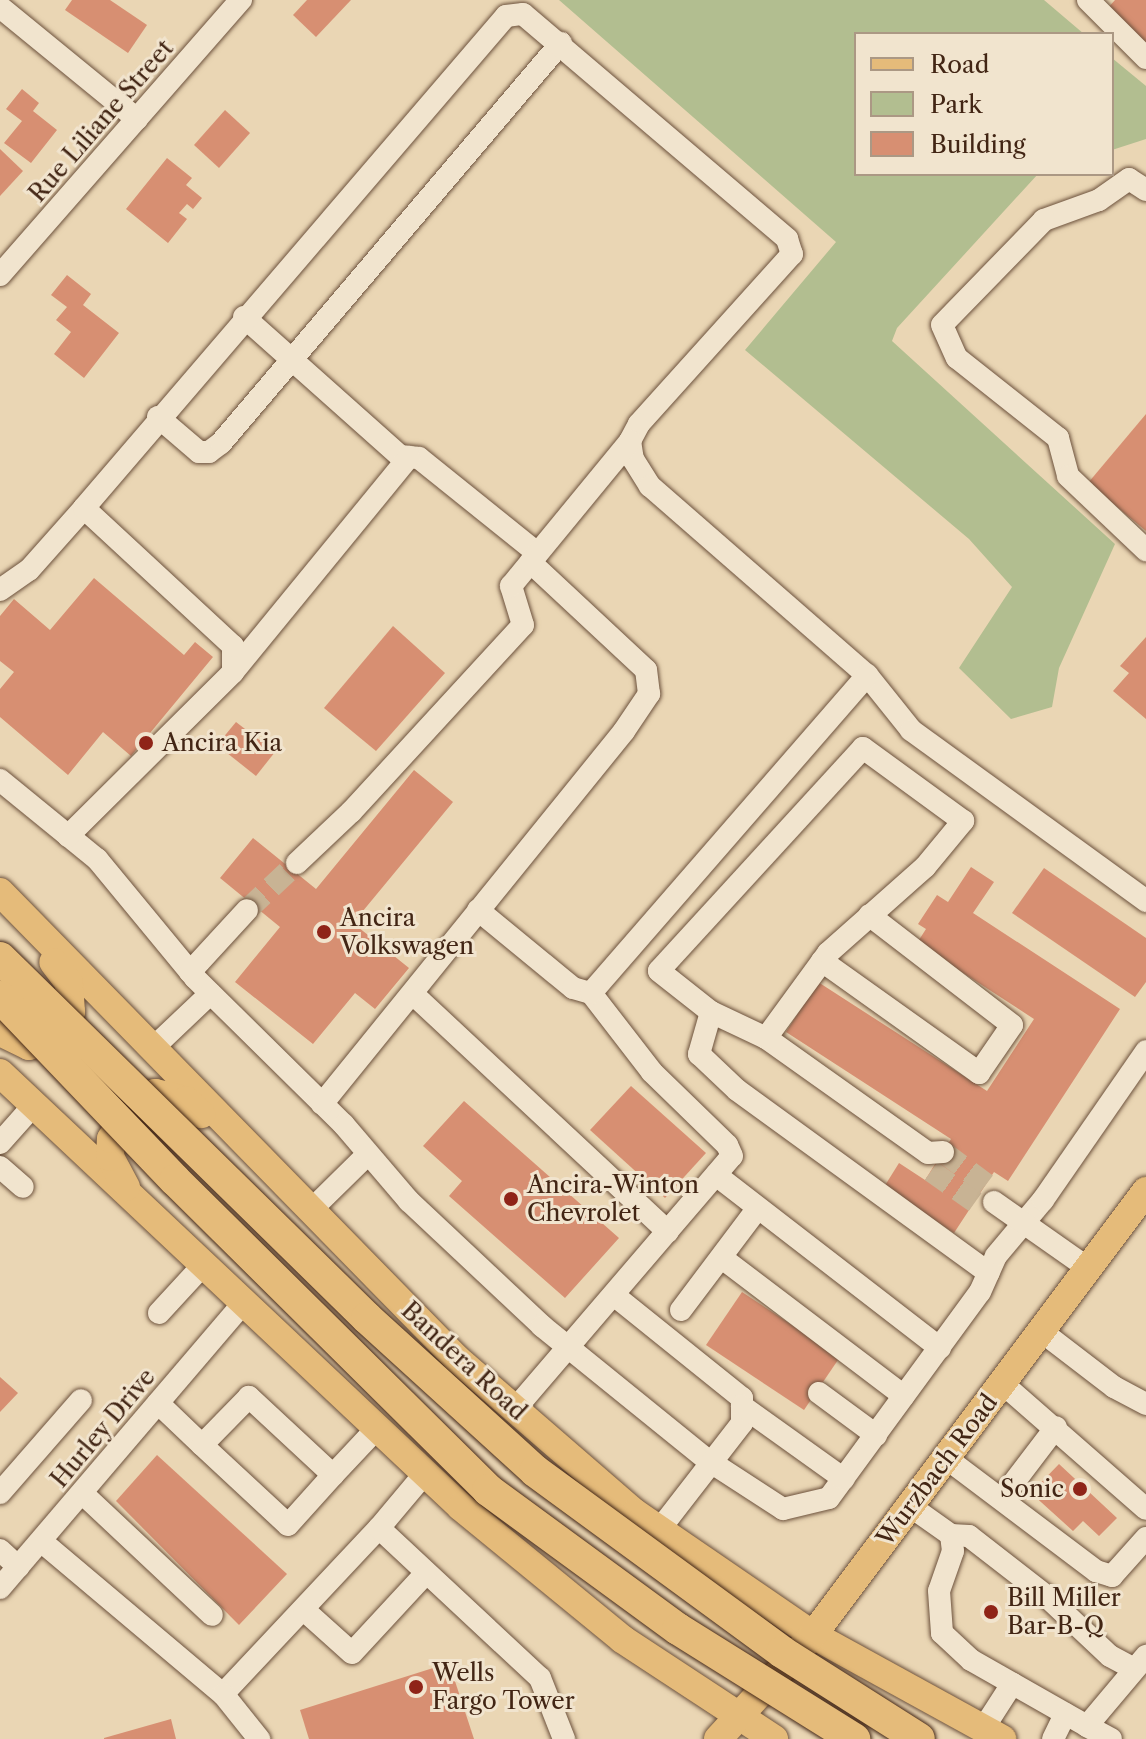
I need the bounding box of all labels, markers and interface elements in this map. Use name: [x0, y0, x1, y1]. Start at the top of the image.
legend: [854, 32, 1114, 176]
street label: Rue Liliane Street: [23, 34, 179, 208]
text: Road: [930, 50, 989, 79]
text: Park: [930, 90, 982, 119]
text: Building: [930, 130, 1026, 159]
place label: Ancira Kia: [162, 729, 282, 757]
marker: Ancira Kia: [137, 734, 155, 752]
place label: Ancira Volkswagen: [340, 904, 474, 960]
marker: Ancira Volkswagen: [315, 923, 333, 941]
place label: Ancira-Winton Chevrolet: [527, 1171, 699, 1227]
marker: Ancira-Winton Chevrolet: [502, 1190, 520, 1208]
street label: Bandera Road: [395, 1296, 533, 1426]
street label: Hurley Drive: [45, 1362, 161, 1494]
street label: Wurzbach Road: [871, 1388, 1003, 1552]
place label: Sonic: [1000, 1475, 1064, 1503]
marker: Sonic: [1071, 1480, 1089, 1498]
place label: Bill Miller Bar-B-Q: [1007, 1584, 1121, 1640]
marker: Bill Miller Bar-B-Q: [982, 1603, 1000, 1621]
place label: Wells Fargo Tower: [432, 1659, 576, 1715]
marker: Wells Fargo Tower: [407, 1678, 425, 1696]

